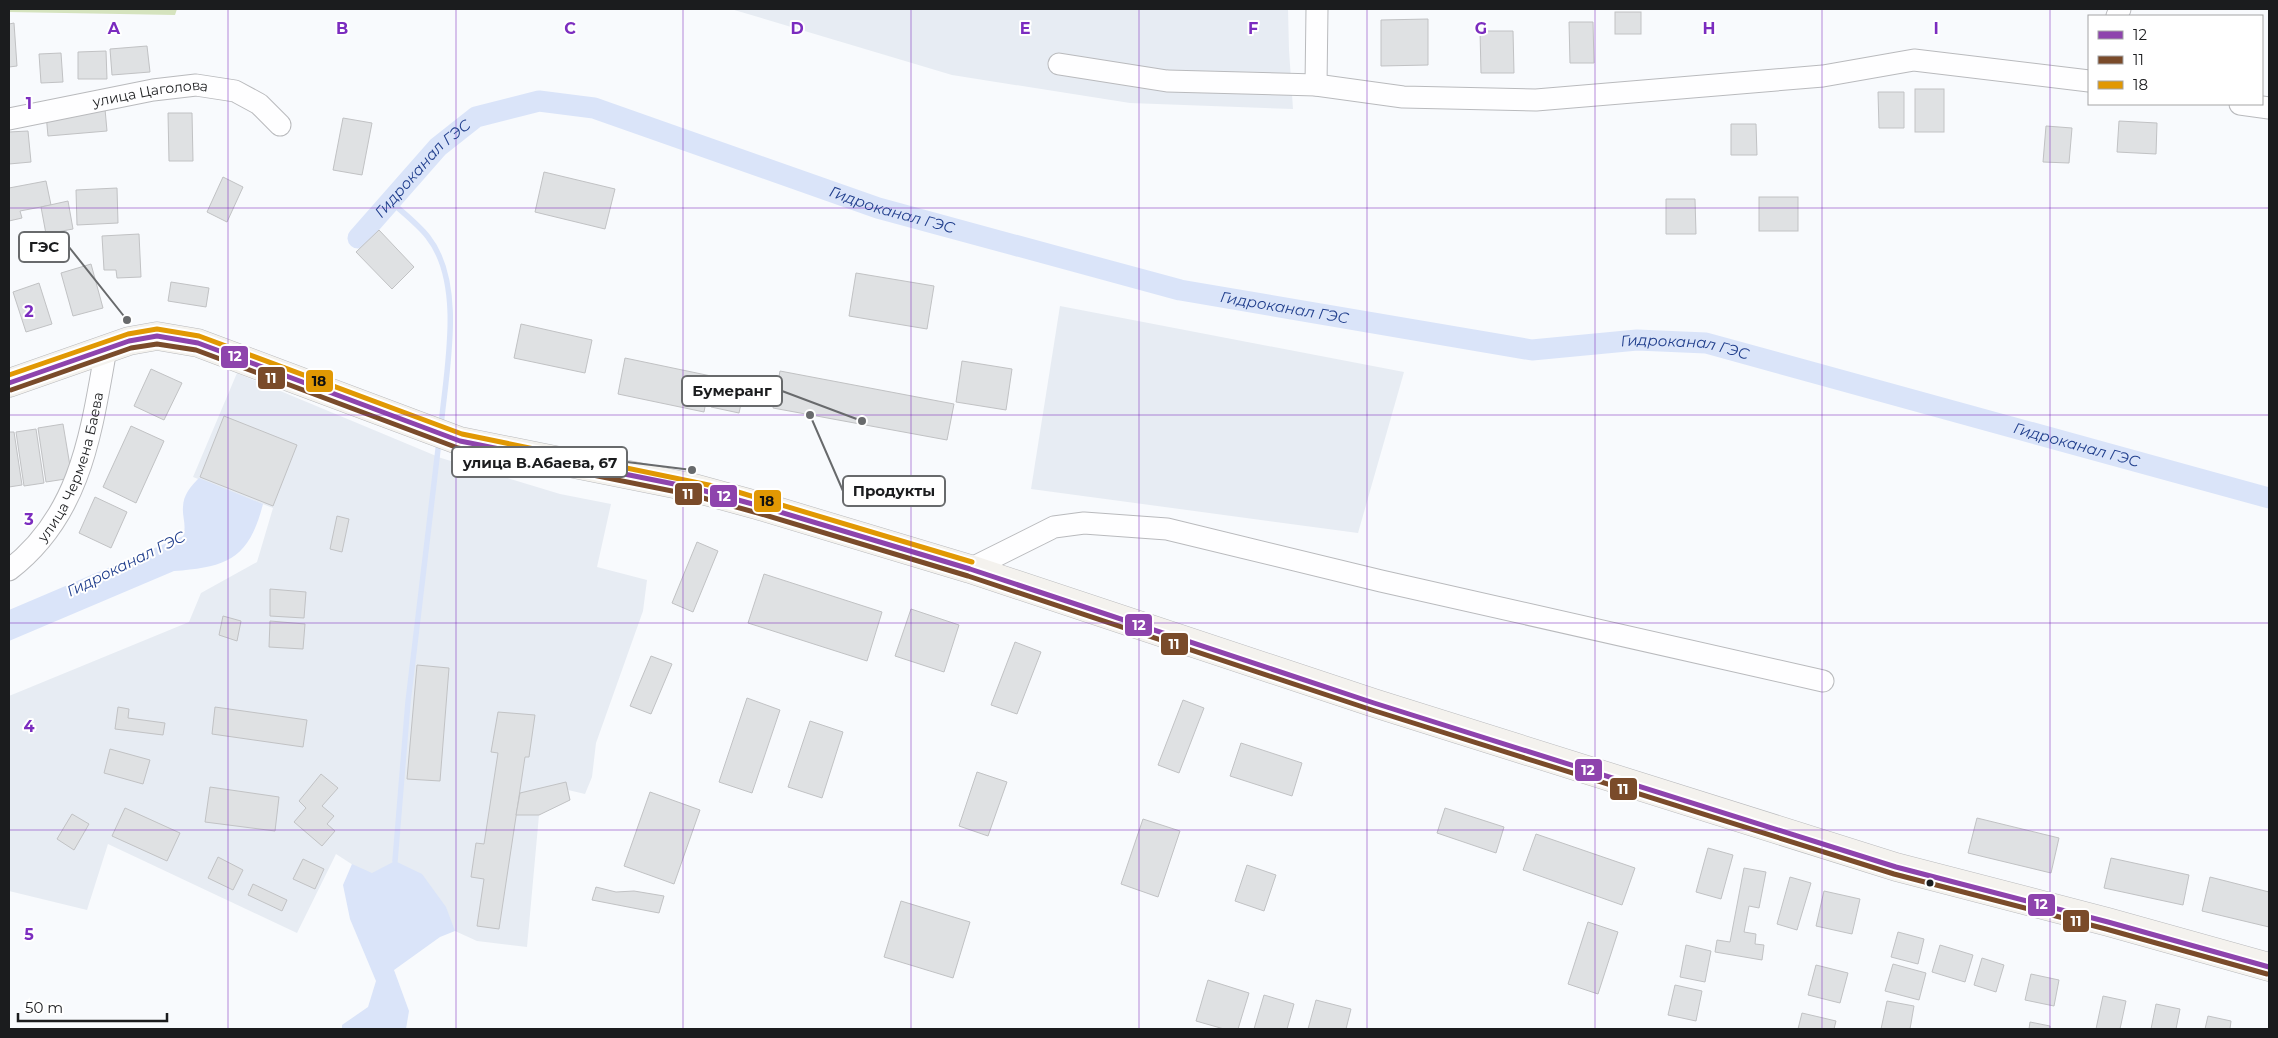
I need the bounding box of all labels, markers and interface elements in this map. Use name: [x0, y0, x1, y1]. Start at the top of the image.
legend: [2088, 15, 2263, 105]
text: A: [107, 19, 121, 38]
text: B: [336, 19, 348, 38]
text: C: [564, 19, 576, 38]
text: D: [790, 19, 804, 38]
text: E: [1020, 19, 1030, 38]
text: F: [1248, 19, 1258, 38]
text: G: [1475, 19, 1487, 38]
text: H: [1703, 19, 1715, 38]
text: I: [1933, 19, 1939, 38]
text: 12: [2133, 25, 2147, 44]
text: 11: [2133, 50, 2144, 69]
text: 18: [2133, 75, 2148, 94]
street label: улица Цаголова: [90, 76, 209, 111]
text: 1: [26, 94, 32, 113]
water label: Гидроканал ГЭС: [370, 115, 475, 221]
water label: Гидроканал ГЭС: [827, 182, 958, 238]
callout: ГЭС: [19, 232, 69, 262]
text: ГЭС: [29, 237, 59, 256]
water label: Гидроканал ГЭС: [1219, 287, 1351, 328]
text: 2: [24, 302, 34, 321]
water label: Гидроканал ГЭС: [1620, 330, 1752, 364]
line badge: 12: [220, 345, 249, 369]
text: 12: [228, 347, 242, 365]
line badge: 11: [257, 366, 286, 390]
text: 11: [266, 369, 276, 387]
line badge: 18: [305, 369, 334, 393]
text: 18: [312, 372, 326, 390]
callout: Бумеранг: [682, 376, 782, 406]
text: Бумеранг: [692, 381, 772, 400]
street label: улица Чермена Баева: [33, 391, 107, 546]
water label: Гидроканал ГЭС: [2012, 418, 2143, 471]
callout: улица В.Абаева, 67: [452, 447, 627, 477]
text: улица В.Абаева, 67: [462, 453, 617, 472]
callout: Продукты: [843, 476, 945, 506]
text: Продукты: [853, 481, 935, 500]
line badge: 11: [674, 482, 703, 506]
line badge: 12: [709, 484, 738, 508]
text: 11: [683, 485, 693, 503]
text: 12: [717, 487, 731, 505]
line badge: 18: [753, 489, 782, 513]
text: 18: [760, 492, 774, 510]
text: 3: [23, 510, 34, 529]
water label: Гидроканал ГЭС: [63, 526, 189, 601]
line badge: 12: [1124, 613, 1153, 637]
text: 12: [1132, 616, 1146, 634]
line badge: 11: [1160, 632, 1189, 656]
text: 11: [1169, 635, 1179, 653]
text: 4: [23, 717, 35, 736]
line badge: 12: [1574, 758, 1603, 782]
text: 12: [1581, 761, 1595, 779]
line badge: 11: [1609, 777, 1638, 801]
text: 11: [1618, 780, 1628, 798]
unlabelled marker: [1925, 878, 1935, 888]
line badge: 12: [2027, 893, 2056, 917]
text: 12: [2034, 895, 2048, 913]
line badge: 11: [2062, 909, 2090, 933]
text: 11: [2071, 912, 2081, 930]
text: 5: [24, 925, 34, 944]
scale bar: [18, 990, 166, 1022]
text: 50 m: [25, 998, 63, 1017]

